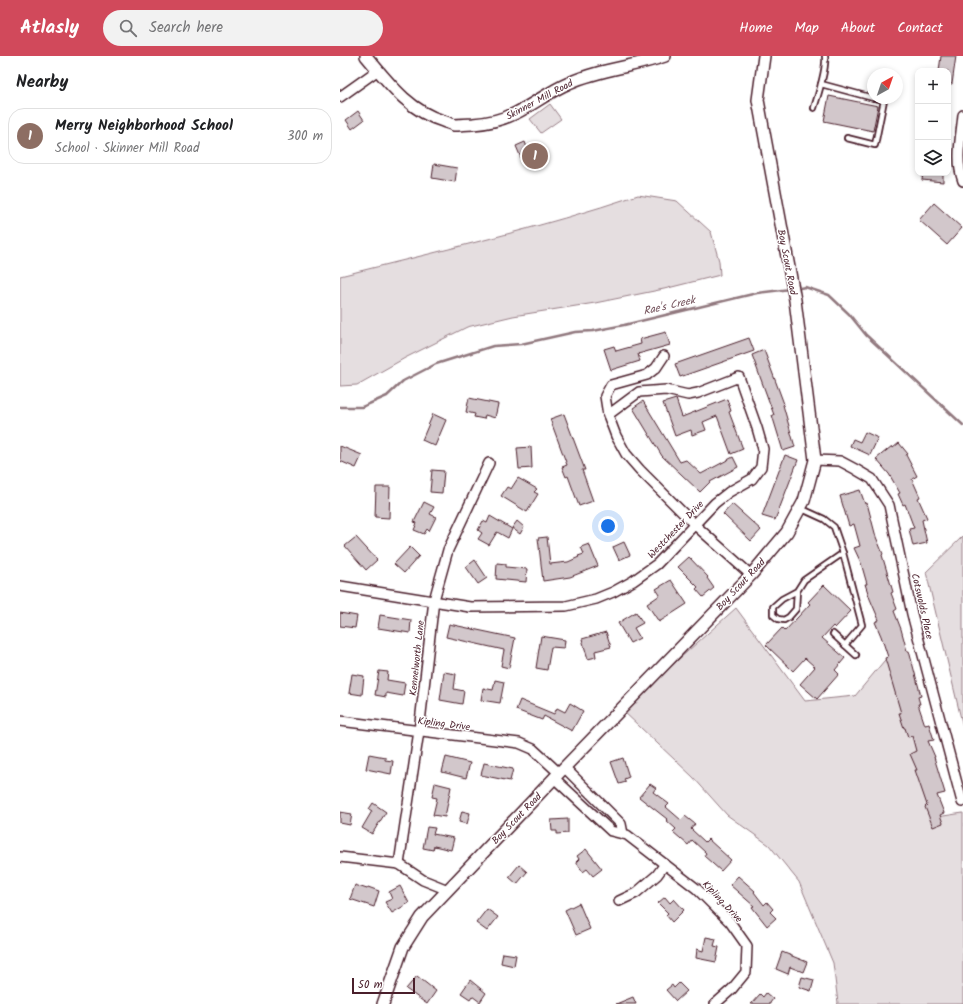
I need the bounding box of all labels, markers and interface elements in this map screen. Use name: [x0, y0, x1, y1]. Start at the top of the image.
search box: [103, 10, 383, 46]
text: Atlasly: [20, 13, 79, 43]
text: Search here: [149, 16, 223, 40]
icon: search: [117, 17, 139, 39]
text: Home: [739, 17, 773, 39]
text: Map: [795, 17, 819, 39]
text: About: [841, 17, 875, 39]
text: Contact: [897, 17, 943, 39]
north arrow: [867, 68, 903, 104]
map controls: [915, 68, 951, 176]
button: +: [915, 68, 951, 104]
text: Nearby: [16, 69, 68, 96]
street label: Skinner Mill Road: [503, 75, 577, 124]
button: −: [915, 104, 951, 140]
text: Merry Neighborhood School: [55, 114, 233, 138]
text: 1: [28, 126, 32, 147]
text: 300 m: [287, 126, 323, 147]
text: School · Skinner Mill Road: [55, 138, 199, 159]
button: layers: [915, 140, 951, 176]
pin: 1: [522, 141, 548, 171]
street label: Boy Scout Road: [773, 228, 801, 297]
water label: Rae's Creek: [642, 291, 699, 321]
street label: Westchester Drive: [644, 497, 708, 562]
your location: [598, 516, 618, 536]
street label: Boy Scout Road: [712, 554, 770, 615]
street label: Cotswolds Place: [907, 572, 937, 641]
street label: Kennelworth Lane: [405, 619, 429, 697]
street label: Kipling Drive: [417, 713, 472, 735]
street label: Boy Scout Road: [488, 788, 546, 848]
street label: Kipling Drive: [698, 877, 746, 927]
scale bar: [352, 976, 415, 995]
text: 50 m: [358, 976, 383, 994]

